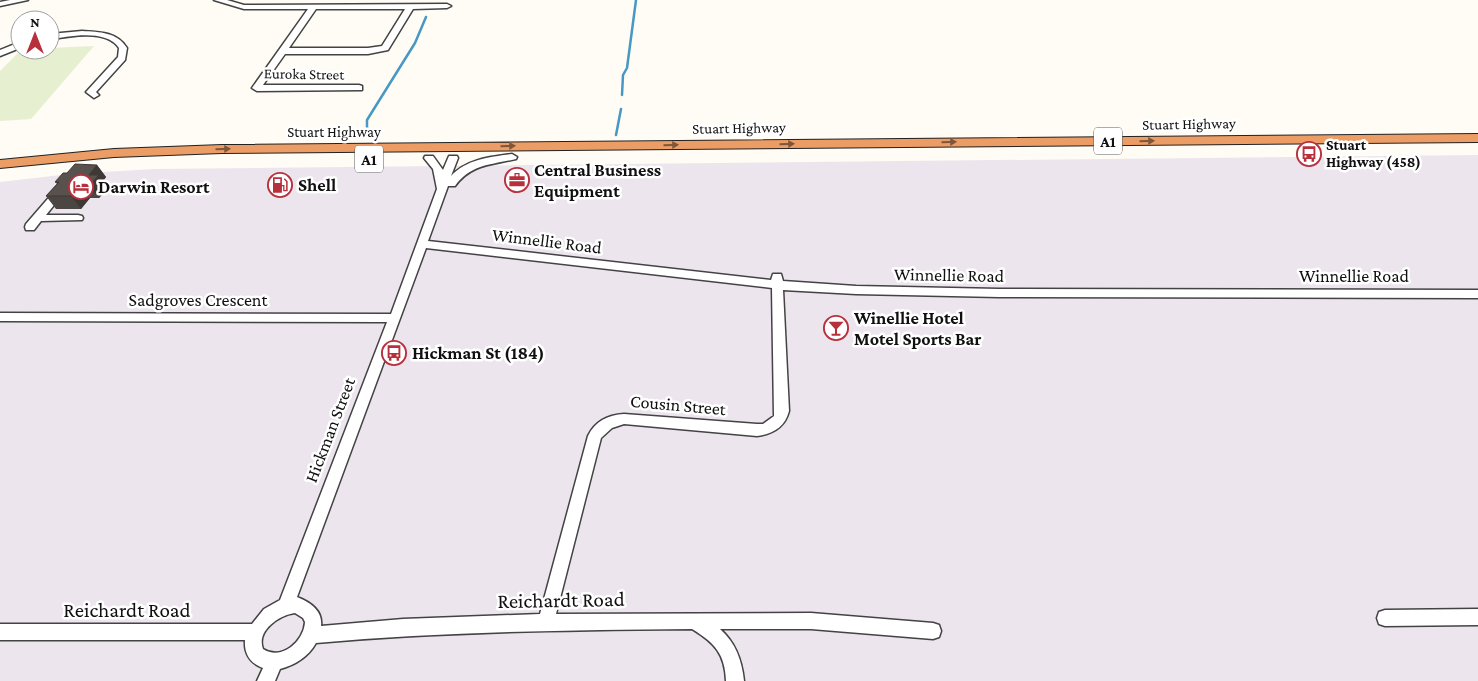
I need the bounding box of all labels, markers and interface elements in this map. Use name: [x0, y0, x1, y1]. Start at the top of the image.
north arrow: [10, 10, 60, 60]
text: N: [30, 14, 40, 30]
street label: Euroka Street: [264, 65, 345, 83]
street label: Stuart Highway: [1142, 115, 1236, 134]
street label: Stuart Highway: [692, 119, 786, 138]
street label: Stuart Highway: [287, 124, 381, 141]
road number: A1: [1094, 128, 1122, 154]
one-way arrow: [1139, 136, 1155, 144]
place label: Stuart Highway (458): [1326, 137, 1421, 171]
one-way arrow: [941, 138, 957, 146]
one-way arrow: [779, 140, 795, 148]
one-way arrow: [663, 141, 679, 149]
bus stop icon: Stuart Highway (458): [1296, 141, 1322, 167]
one-way arrow: [500, 142, 516, 150]
one-way arrow: [215, 145, 231, 153]
road number: A1: [355, 146, 383, 172]
place label: Central Business Equipment: [534, 160, 661, 201]
office icon: Central Business Equipment: [504, 167, 530, 193]
fuel station icon: Shell: [267, 172, 293, 198]
hotel icon: Darwin Resort: [68, 174, 94, 200]
place label: Shell: [298, 175, 336, 195]
place label: Darwin Resort: [98, 177, 210, 197]
street label: Winnellie Road: [491, 224, 603, 258]
street label: Winnellie Road: [894, 264, 1005, 286]
street label: Winnellie Road: [1299, 266, 1410, 286]
street label: Sadgroves Crescent: [129, 290, 268, 310]
place label: Winellie Hotel Motel Sports Bar: [853, 308, 982, 349]
bar icon: Winellie Hotel Motel Sports Bar: [823, 315, 849, 341]
bus stop icon: Hickman St (184): [381, 340, 407, 366]
place label: Hickman St (184): [412, 343, 545, 364]
street label: Hickman Street: [301, 374, 360, 485]
street label: Cousin Street: [629, 391, 728, 419]
street label: Reichardt Road: [497, 587, 625, 613]
street label: Reichardt Road: [63, 598, 191, 622]

